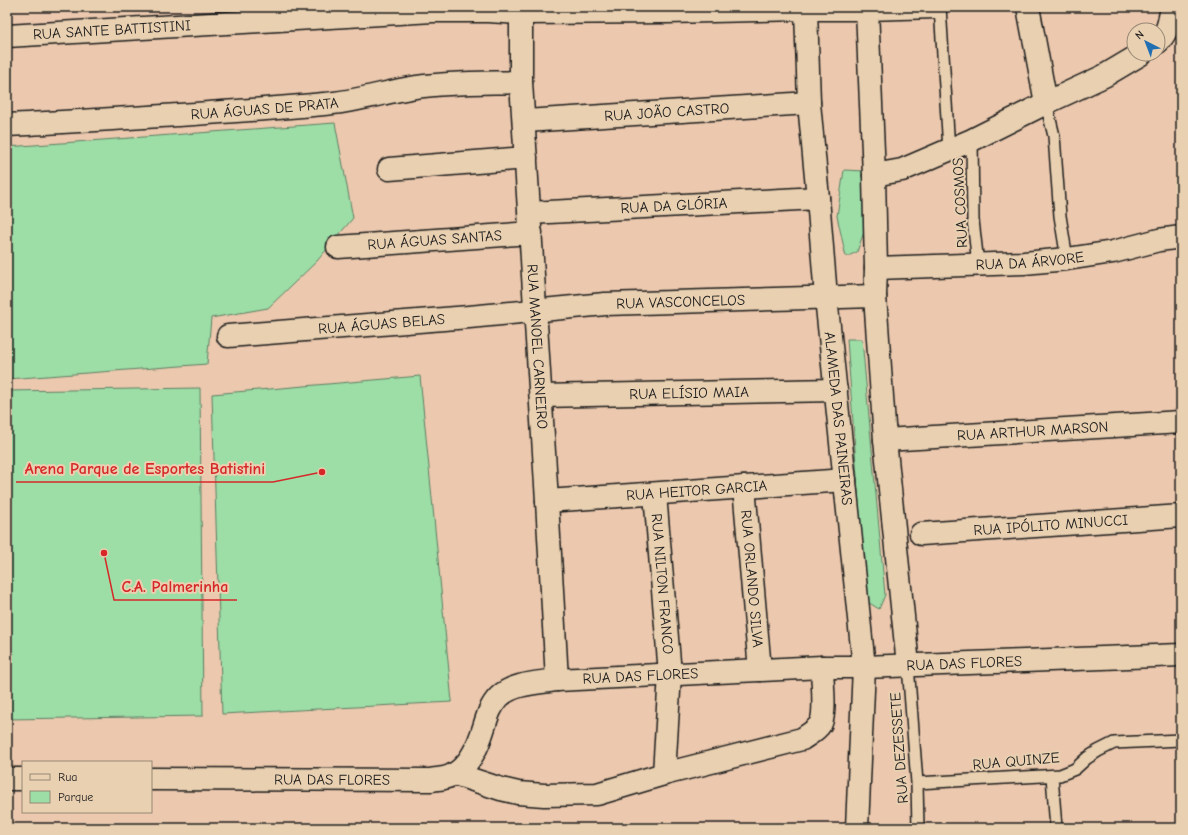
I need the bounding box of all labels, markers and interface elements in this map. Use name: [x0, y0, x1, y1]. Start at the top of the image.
street label: RUA SANTE BATTISTINI: [32, 16, 191, 43]
north arrow: [1126, 22, 1166, 62]
text: N: [1133, 28, 1147, 42]
street label: RUA ÁGUAS DE PRATA: [190, 94, 340, 123]
street label: RUA JOÃO CASTRO: [604, 99, 730, 125]
street label: RUA COSMOS: [949, 157, 971, 249]
street label: RUA DA GLÓRIA: [620, 194, 728, 217]
street label: RUA ÁGUAS SANTAS: [367, 226, 503, 254]
street label: RUA DA ÁRVORE: [975, 248, 1085, 274]
street label: RUA MANOEL CARNEIRO: [523, 263, 552, 430]
street label: RUA VASCONCELOS: [616, 291, 745, 313]
street label: RUA ÁGUAS BELAS: [317, 310, 446, 338]
street label: ALAMEDA DAS PAINEIRAS: [821, 331, 856, 506]
street label: RUA ELÍSIO MAIA: [629, 383, 749, 403]
street label: RUA ARTHUR MARSON: [957, 417, 1109, 445]
callout: Arena Parque de Esportes Batistini: [16, 454, 273, 482]
text: Arena Parque de Esportes Batistini: [25, 460, 265, 478]
street label: RUA HEITOR GARCIA: [625, 476, 768, 504]
street label: RUA ORLANDO SILVA: [737, 509, 767, 648]
street label: RUA IPÓLITO MINUCCI: [973, 511, 1129, 539]
street label: RUA NILTON FRANCO: [648, 512, 677, 655]
callout: C.A. Palmerinha: [114, 572, 237, 600]
text: C.A. Palmerinha: [122, 578, 228, 596]
street label: RUA DAS FLORES: [906, 652, 1022, 674]
street label: RUA DAS FLORES: [582, 664, 699, 688]
street label: RUA DEZESSETE: [886, 692, 912, 804]
street label: RUA QUINZE: [972, 748, 1060, 774]
legend: [22, 761, 152, 813]
text: Rua: [58, 770, 77, 784]
street label: RUA DAS FLORES: [274, 770, 390, 789]
text: Parque: [58, 790, 93, 804]

